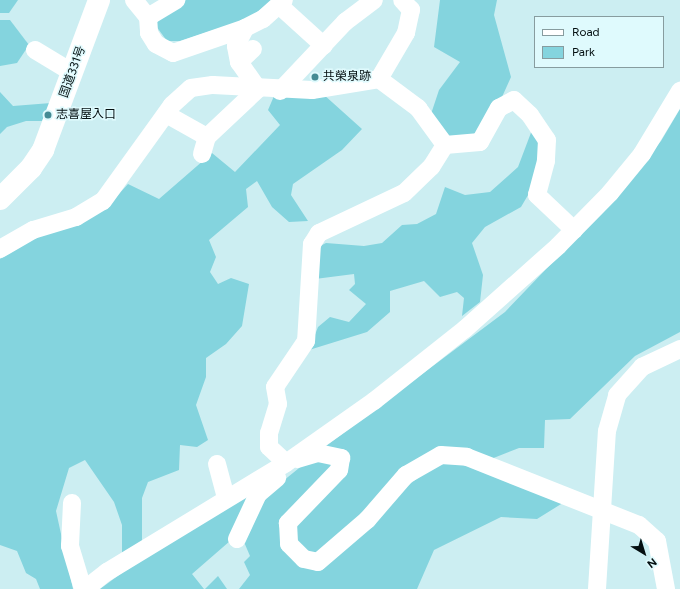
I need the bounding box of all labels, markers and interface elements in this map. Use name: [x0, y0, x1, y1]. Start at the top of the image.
legend: [534, 16, 664, 68]
text: Road: [572, 25, 600, 39]
street label: 国道331号: [57, 44, 89, 100]
text: Park: [572, 45, 595, 59]
place label: 共榮泉跡: [323, 70, 371, 84]
marker: 共榮泉跡: [310, 72, 320, 82]
place label: 志喜屋入口: [56, 108, 116, 122]
marker: 志喜屋入口: [43, 110, 53, 120]
north arrow: [624, 533, 664, 573]
text: N: [644, 555, 659, 571]

